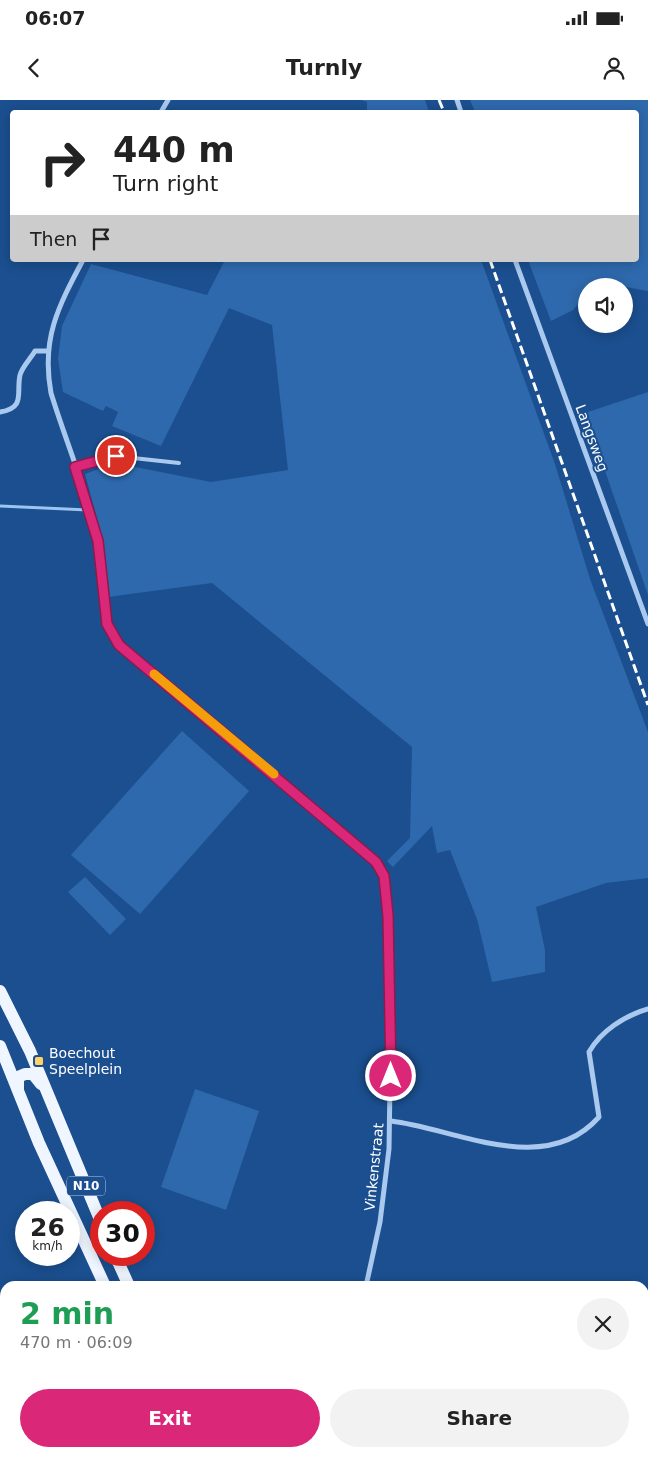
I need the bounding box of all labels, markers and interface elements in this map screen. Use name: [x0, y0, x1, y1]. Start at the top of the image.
text: 06:07: [25, 7, 85, 29]
icon: back: [20, 54, 48, 82]
icon: person: [600, 54, 628, 82]
text: Turnly: [286, 55, 362, 80]
icon: right: [30, 130, 95, 195]
text: 440 m: [113, 130, 235, 170]
text: Turn right: [113, 171, 218, 196]
icon: arrive: [87, 225, 115, 253]
text: Then: [30, 228, 77, 250]
map controls: [578, 278, 633, 333]
button: sound: [578, 278, 633, 333]
street label: Langsweg: [572, 402, 612, 474]
pin: [95, 435, 137, 477]
icon: arrive: [102, 442, 130, 470]
place label: Boechout Speelplein: [49, 1045, 122, 1077]
position arrow: [364, 1049, 416, 1101]
marker: Boechout Speelplein: [33, 1055, 45, 1067]
street label: Vinkenstraat: [361, 1122, 387, 1212]
road number: N10: [67, 1176, 105, 1196]
speed limit sign: 30: [90, 1201, 155, 1266]
text: 26: [30, 1213, 65, 1242]
text: km/h: [32, 1239, 63, 1253]
text: 2 min: [20, 1296, 114, 1331]
button: close: [577, 1298, 629, 1350]
text: 470 m · 06:09: [20, 1333, 133, 1352]
button: Exit: [20, 1389, 320, 1447]
button: Share: [330, 1389, 629, 1447]

